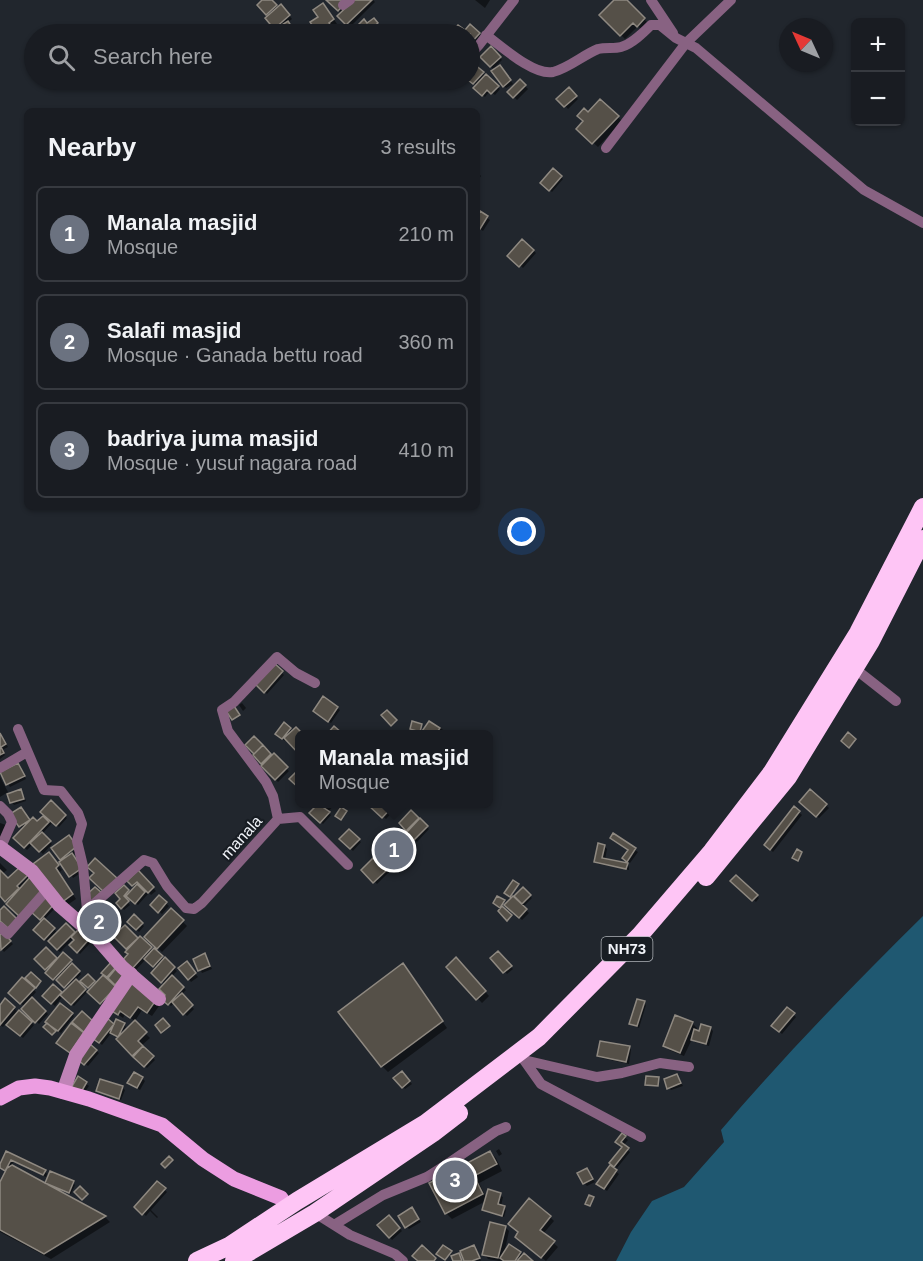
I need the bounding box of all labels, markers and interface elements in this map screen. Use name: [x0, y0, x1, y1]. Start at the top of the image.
north arrow: [779, 18, 833, 72]
map controls: [851, 18, 905, 126]
button: +: [851, 18, 905, 72]
search box: [24, 24, 480, 90]
icon: search: [45, 41, 78, 74]
text: Search here: [93, 44, 213, 69]
button: −: [851, 72, 905, 126]
text: Nearby: [48, 132, 136, 162]
text: 3 results: [380, 136, 456, 158]
text: Manala masjid: [107, 210, 257, 235]
text: 1: [64, 223, 75, 245]
text: 210 m: [398, 223, 454, 245]
text: Mosque: [107, 236, 178, 258]
text: Salafi masjid: [107, 318, 242, 343]
text: 2: [64, 331, 75, 353]
text: 360 m: [398, 331, 454, 353]
text: Mosque · Ganada bettu road: [107, 344, 363, 366]
text: badriya juma masjid: [107, 426, 319, 451]
text: 3: [64, 439, 75, 461]
text: 410 m: [398, 439, 454, 461]
text: Mosque · yusuf nagara road: [107, 452, 357, 474]
your location: [507, 517, 536, 546]
popup: [295, 730, 493, 808]
text: Manala masjid: [319, 745, 469, 770]
text: Mosque: [319, 771, 390, 793]
street label: manala: [217, 812, 265, 863]
pin: 1: [374, 828, 414, 872]
pin: 2: [80, 900, 118, 944]
road number: NH73: [602, 937, 652, 961]
pin: 3: [436, 1158, 474, 1202]

